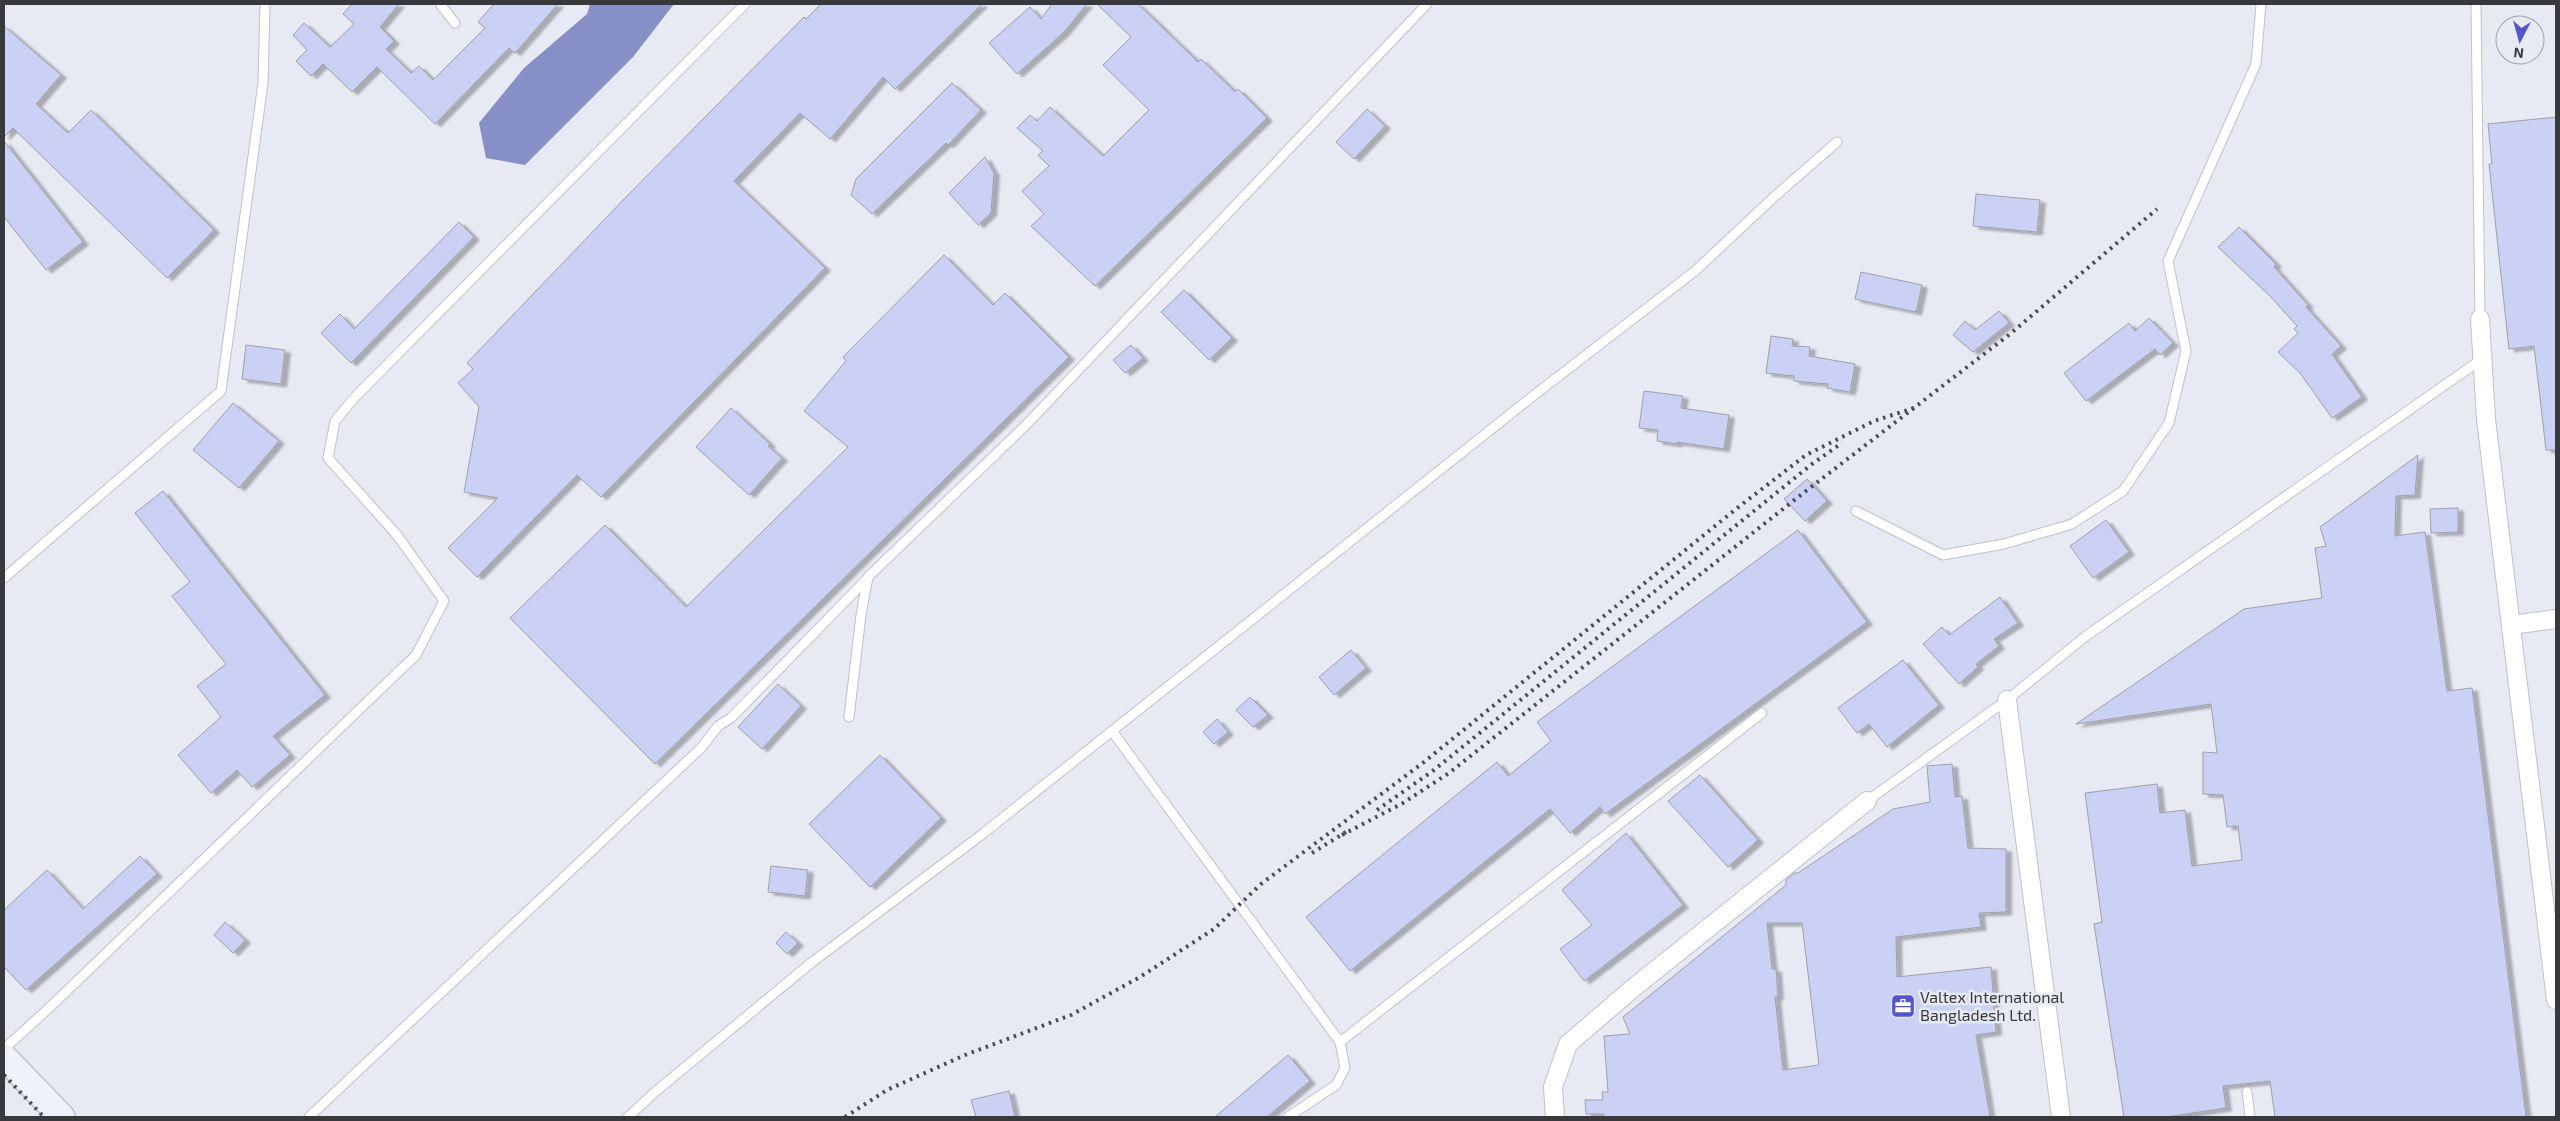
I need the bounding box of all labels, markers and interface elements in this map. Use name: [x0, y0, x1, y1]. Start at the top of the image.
north arrow: [2495, 15, 2545, 65]
text: N: [2513, 44, 2525, 62]
place label: Valtex International Bangladesh Ltd.: [1920, 987, 2064, 1024]
office icon: Valtex International Bangladesh Ltd.: [1890, 993, 1916, 1019]

